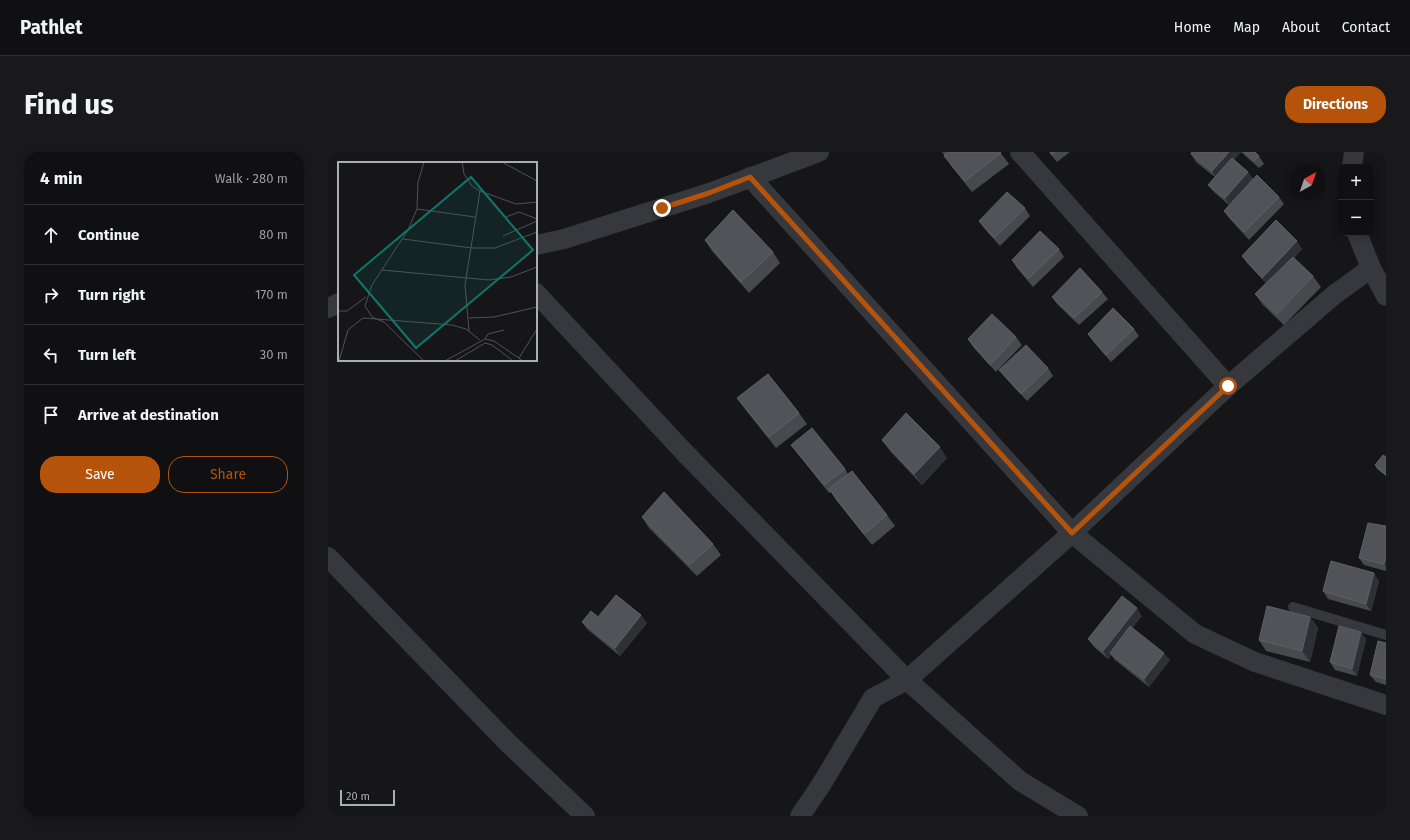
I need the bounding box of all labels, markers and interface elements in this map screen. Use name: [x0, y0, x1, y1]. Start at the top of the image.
text: Pathlet: [20, 16, 83, 39]
text: Home: [1174, 19, 1211, 36]
text: Map: [1233, 19, 1260, 36]
text: About: [1282, 19, 1320, 36]
text: Contact: [1342, 19, 1390, 36]
button: Directions: [1285, 86, 1386, 123]
text: Find us: [24, 88, 114, 121]
inset map: [338, 162, 537, 361]
north arrow: [1290, 164, 1326, 200]
map controls: [1338, 164, 1374, 236]
button: +: [1338, 164, 1374, 200]
text: 4 min: [40, 168, 83, 189]
text: Walk · 280 m: [215, 171, 288, 186]
route end: [653, 199, 671, 217]
button: −: [1338, 200, 1374, 236]
icon: ahead: [40, 224, 62, 246]
text: Continue: [78, 226, 139, 244]
text: 80 m: [259, 227, 288, 242]
icon: right: [40, 284, 62, 306]
text: Turn right: [78, 286, 145, 304]
text: 170 m: [255, 287, 288, 302]
icon: left: [40, 344, 62, 366]
text: Turn left: [78, 346, 136, 364]
text: 30 m: [260, 347, 288, 362]
route start: [1219, 377, 1237, 395]
icon: arrive: [40, 404, 62, 426]
text: Arrive at destination: [78, 406, 219, 424]
button: Save: [40, 456, 160, 493]
button: Share: [168, 456, 288, 493]
scale bar: [340, 788, 395, 807]
text: 20 m: [346, 790, 370, 803]

